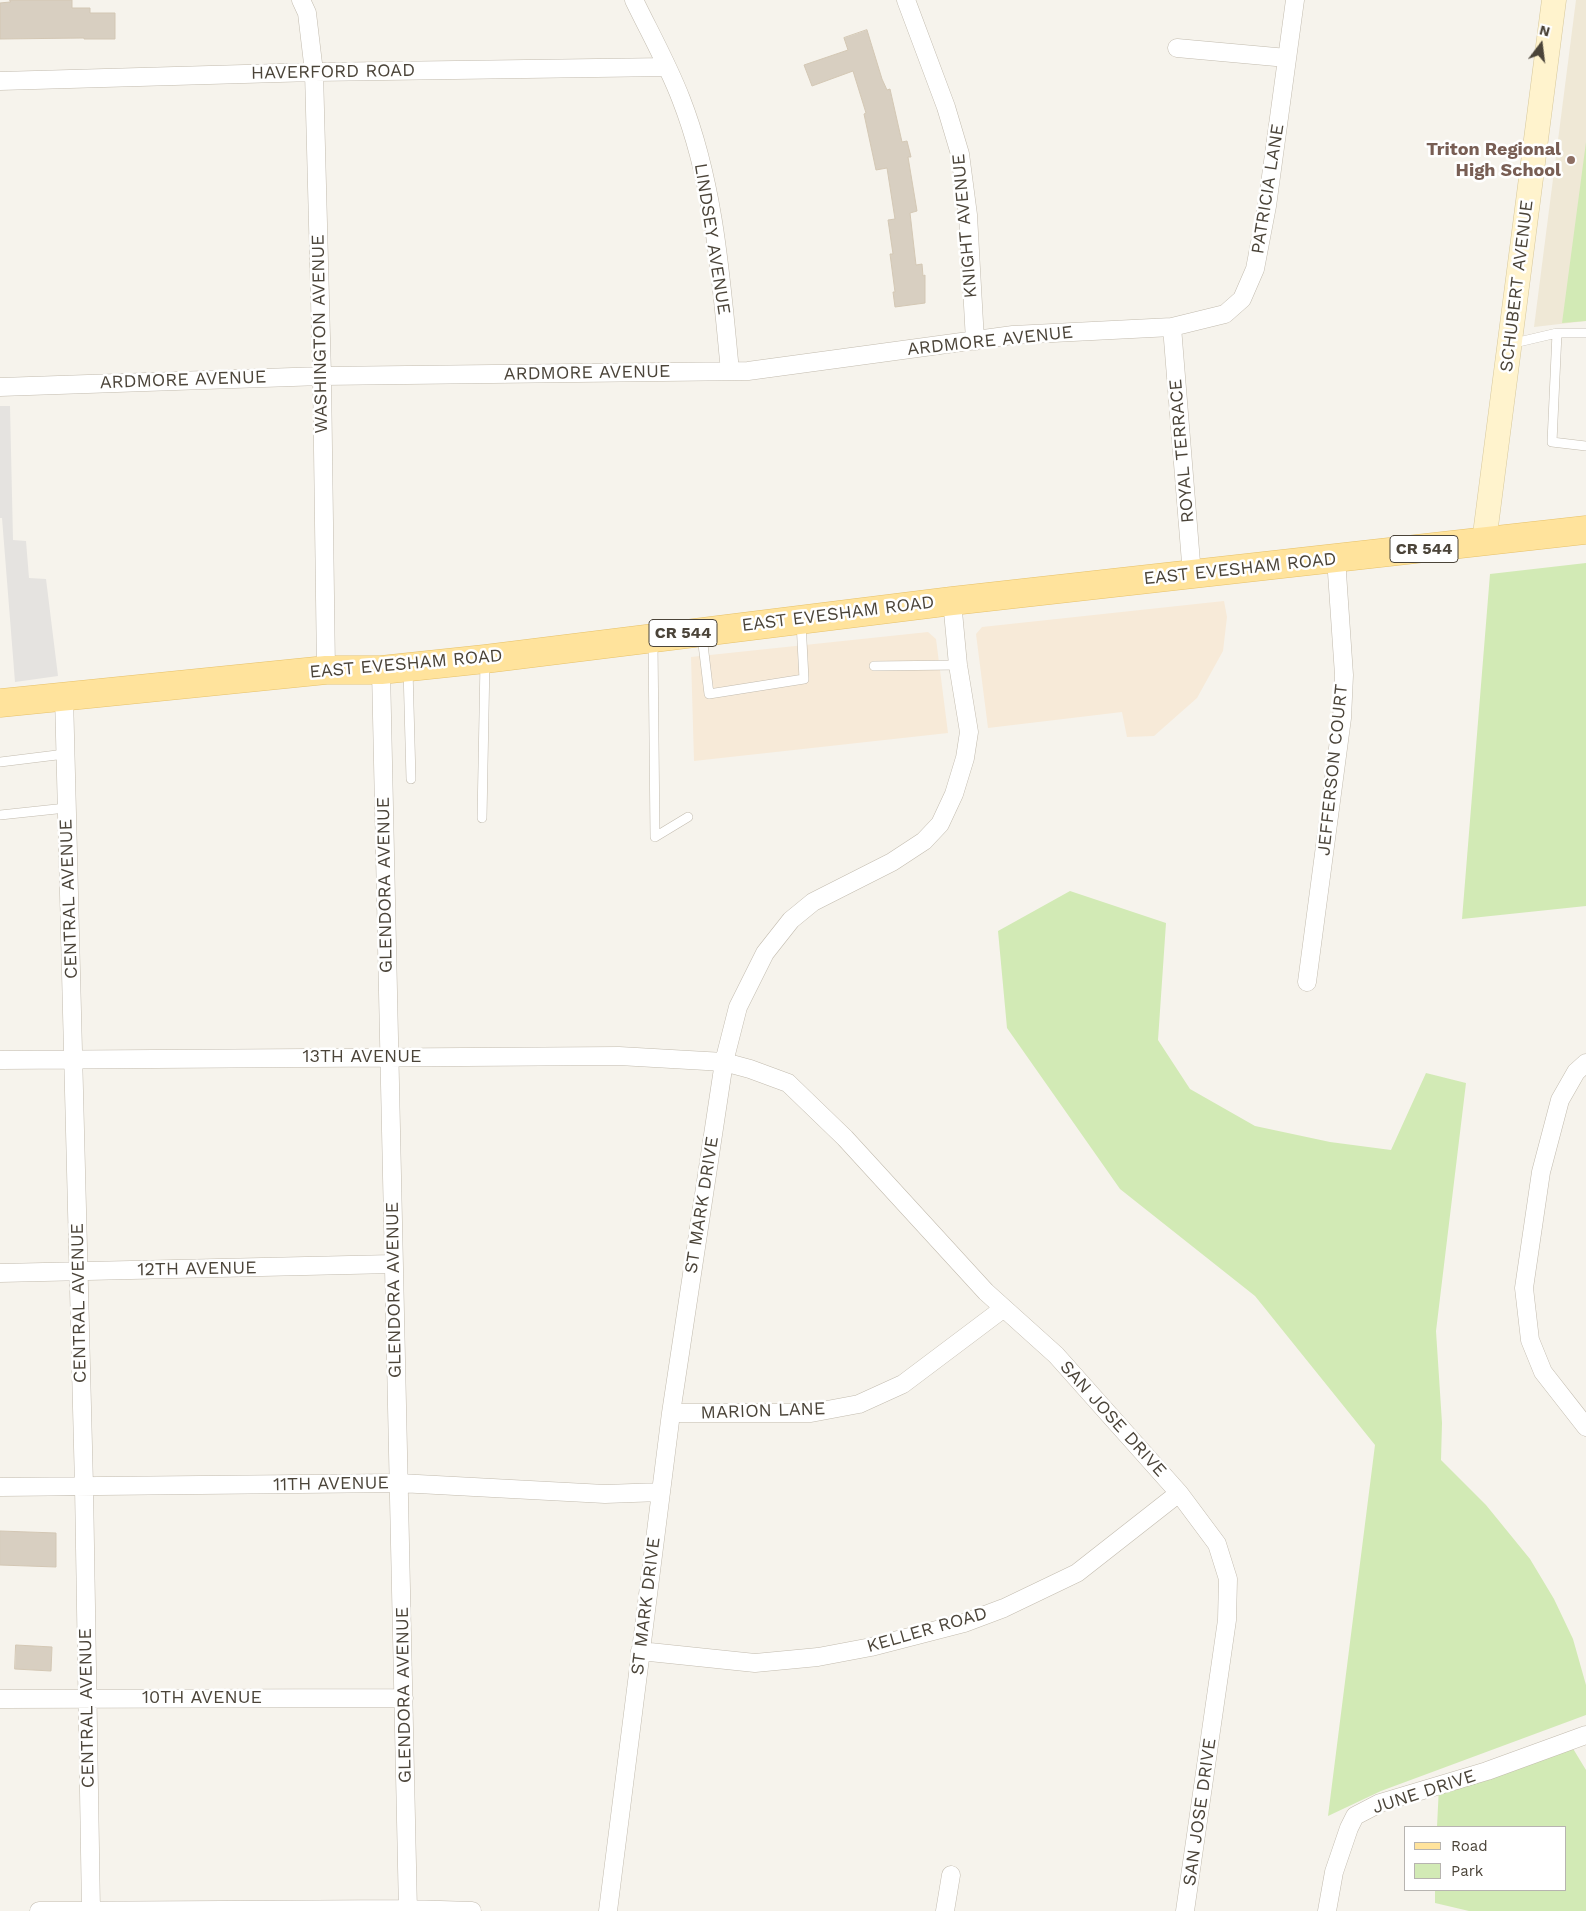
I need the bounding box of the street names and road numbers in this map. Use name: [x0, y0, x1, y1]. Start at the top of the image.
street label: HAVERFORD ROAD: [251, 60, 415, 84]
street label: PATRICIA LANE: [1247, 122, 1289, 256]
street label: KNIGHT AVENUE: [948, 153, 982, 299]
street label: LINDSEY AVENUE: [689, 162, 735, 316]
street label: SCHUBERT AVENUE: [1496, 199, 1538, 373]
street label: WASHINGTON AVENUE: [307, 234, 333, 434]
street label: ARDMORE AVENUE: [906, 322, 1074, 360]
street label: ARDMORE AVENUE: [504, 361, 670, 385]
street label: ARDMORE AVENUE: [99, 366, 267, 394]
street label: ROYAL TERRACE: [1165, 378, 1199, 524]
road number: CR 544: [1390, 536, 1458, 562]
street label: EAST EVESHAM ROAD: [1143, 548, 1337, 590]
street label: EAST EVESHAM ROAD: [741, 591, 935, 637]
road number: CR 544: [649, 620, 717, 646]
street label: EAST EVESHAM ROAD: [309, 645, 503, 683]
street label: JEFFERSON COURT: [1313, 683, 1353, 857]
street label: GLENDORA AVENUE: [373, 797, 397, 973]
street label: CENTRAL AVENUE: [55, 819, 83, 979]
street label: 13TH AVENUE: [302, 1046, 422, 1068]
street label: ST MARK DRIVE: [680, 1135, 724, 1275]
street label: GLENDORA AVENUE: [382, 1202, 406, 1378]
street label: CENTRAL AVENUE: [67, 1223, 91, 1383]
street label: 12TH AVENUE: [137, 1257, 257, 1281]
street label: SAN JOSE DRIVE: [1055, 1356, 1171, 1482]
street label: MARION LANE: [700, 1398, 826, 1424]
street label: 11TH AVENUE: [273, 1472, 389, 1496]
street label: ST MARK DRIVE: [627, 1536, 665, 1676]
street label: KELLER ROAD: [864, 1603, 990, 1657]
street label: GLENDORA AVENUE: [392, 1607, 416, 1783]
street label: CENTRAL AVENUE: [75, 1628, 99, 1788]
street label: 10TH AVENUE: [142, 1687, 262, 1709]
street label: SAN JOSE DRIVE: [1179, 1737, 1221, 1887]
street label: JUNE DRIVE: [1370, 1765, 1478, 1819]

